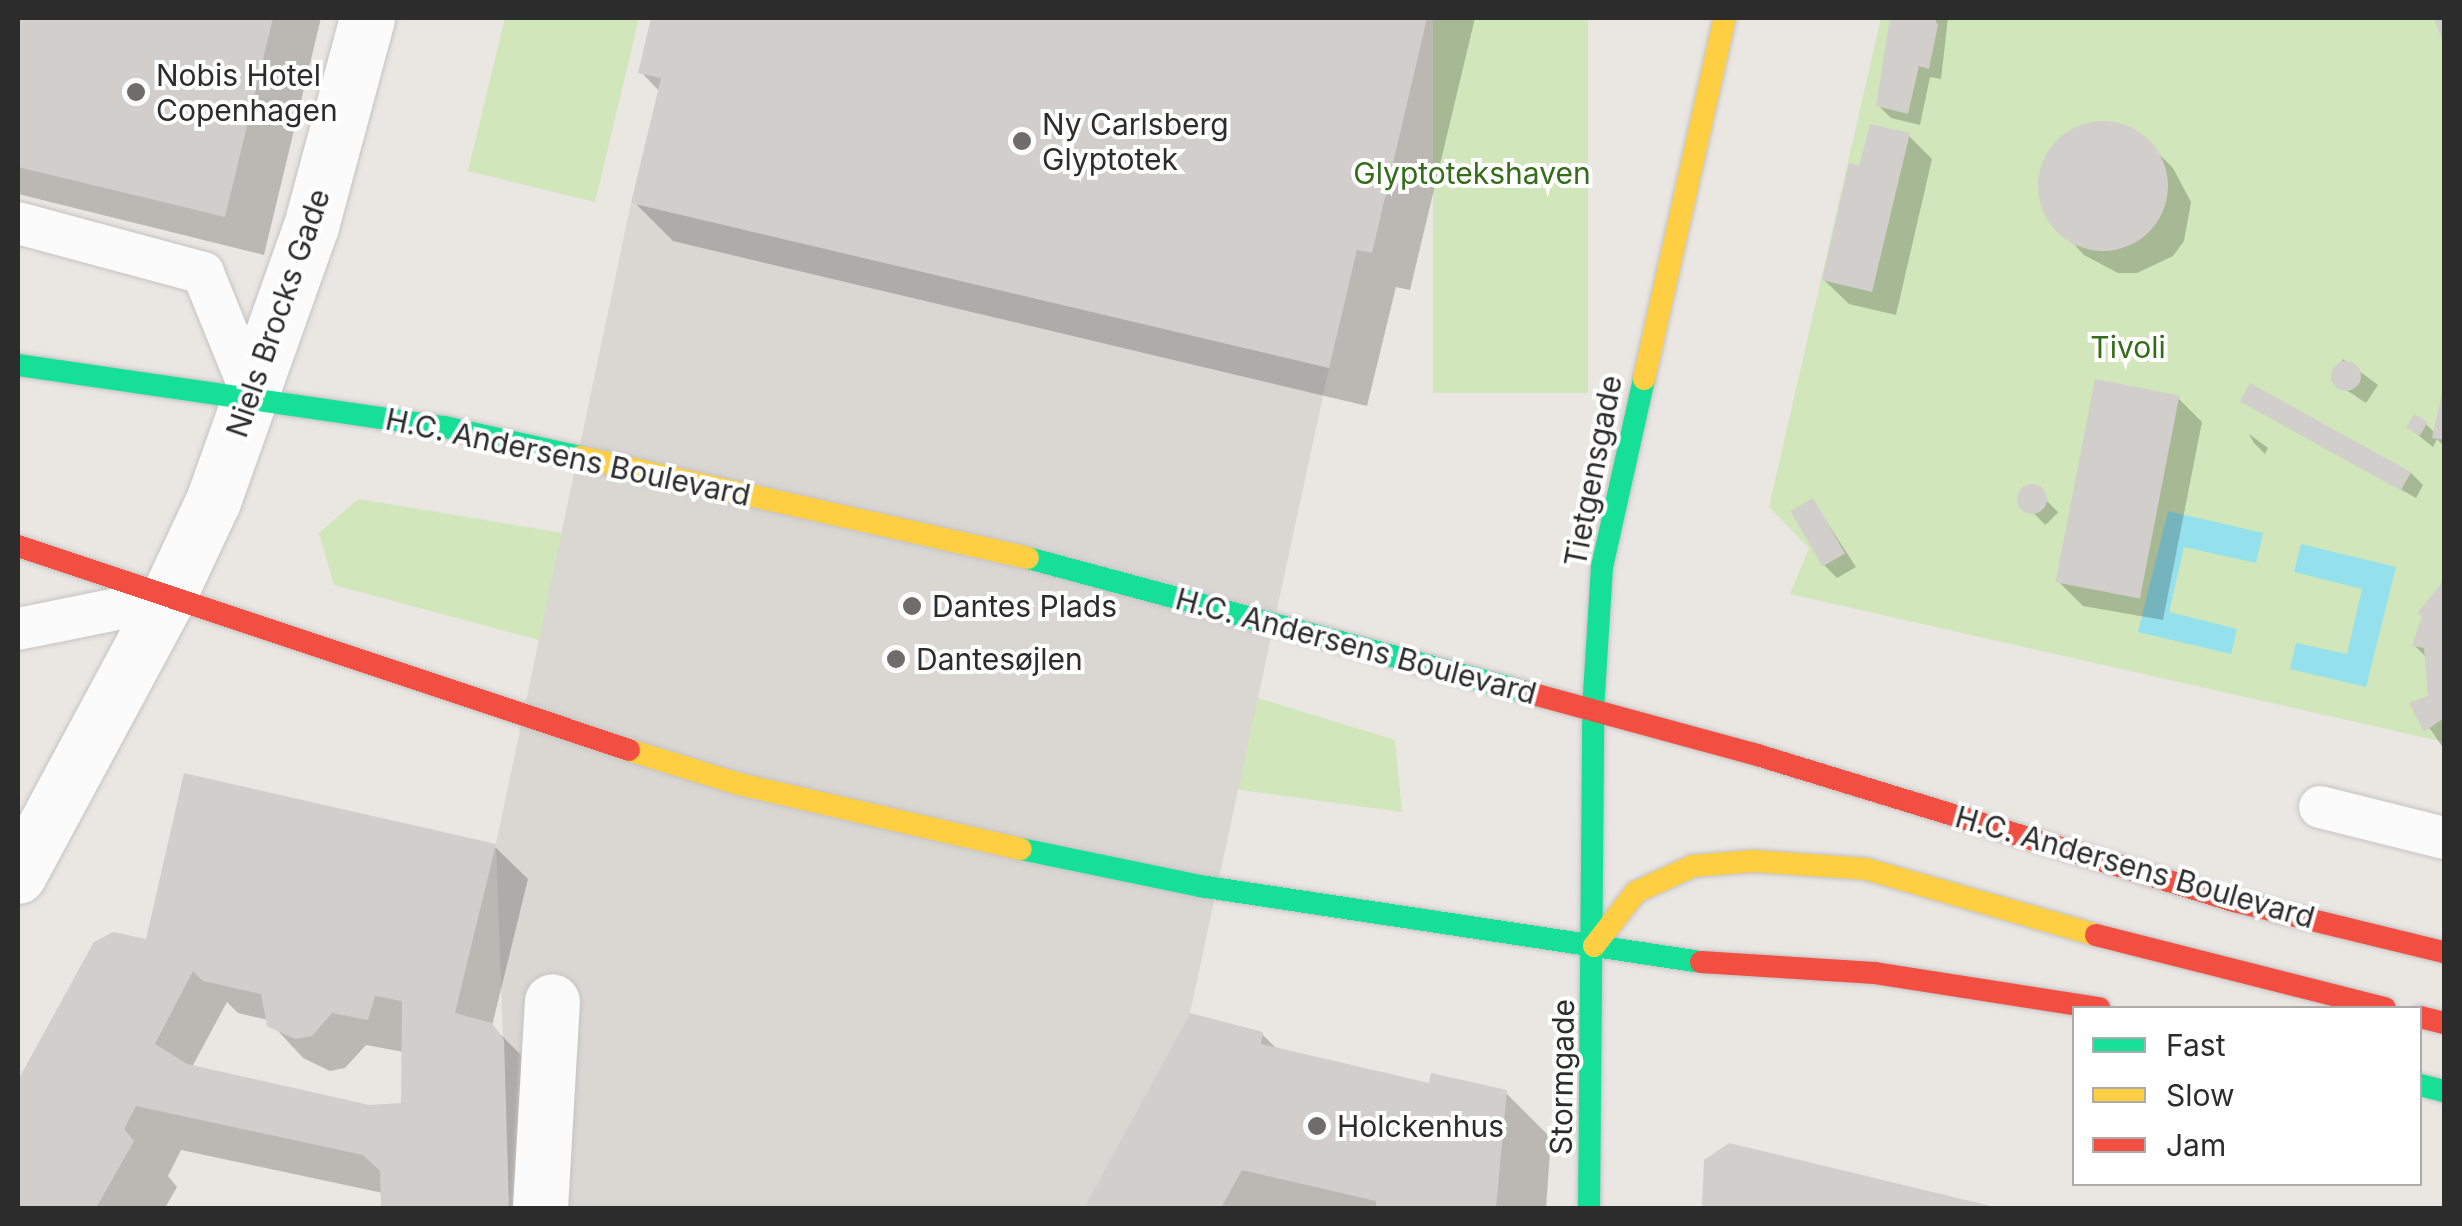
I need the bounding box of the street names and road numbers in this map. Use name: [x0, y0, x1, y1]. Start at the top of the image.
street label: Niels Brocks Gade: [219, 184, 337, 442]
street label: Tietgensgade: [1557, 372, 1629, 570]
street label: H.C. Andersens Boulevard: [382, 401, 754, 513]
street label: H.C. Andersens Boulevard: [1172, 581, 1540, 711]
street label: H.C. Andersens Boulevard: [1951, 798, 2319, 936]
street label: Stormgade: [1543, 999, 1581, 1155]

